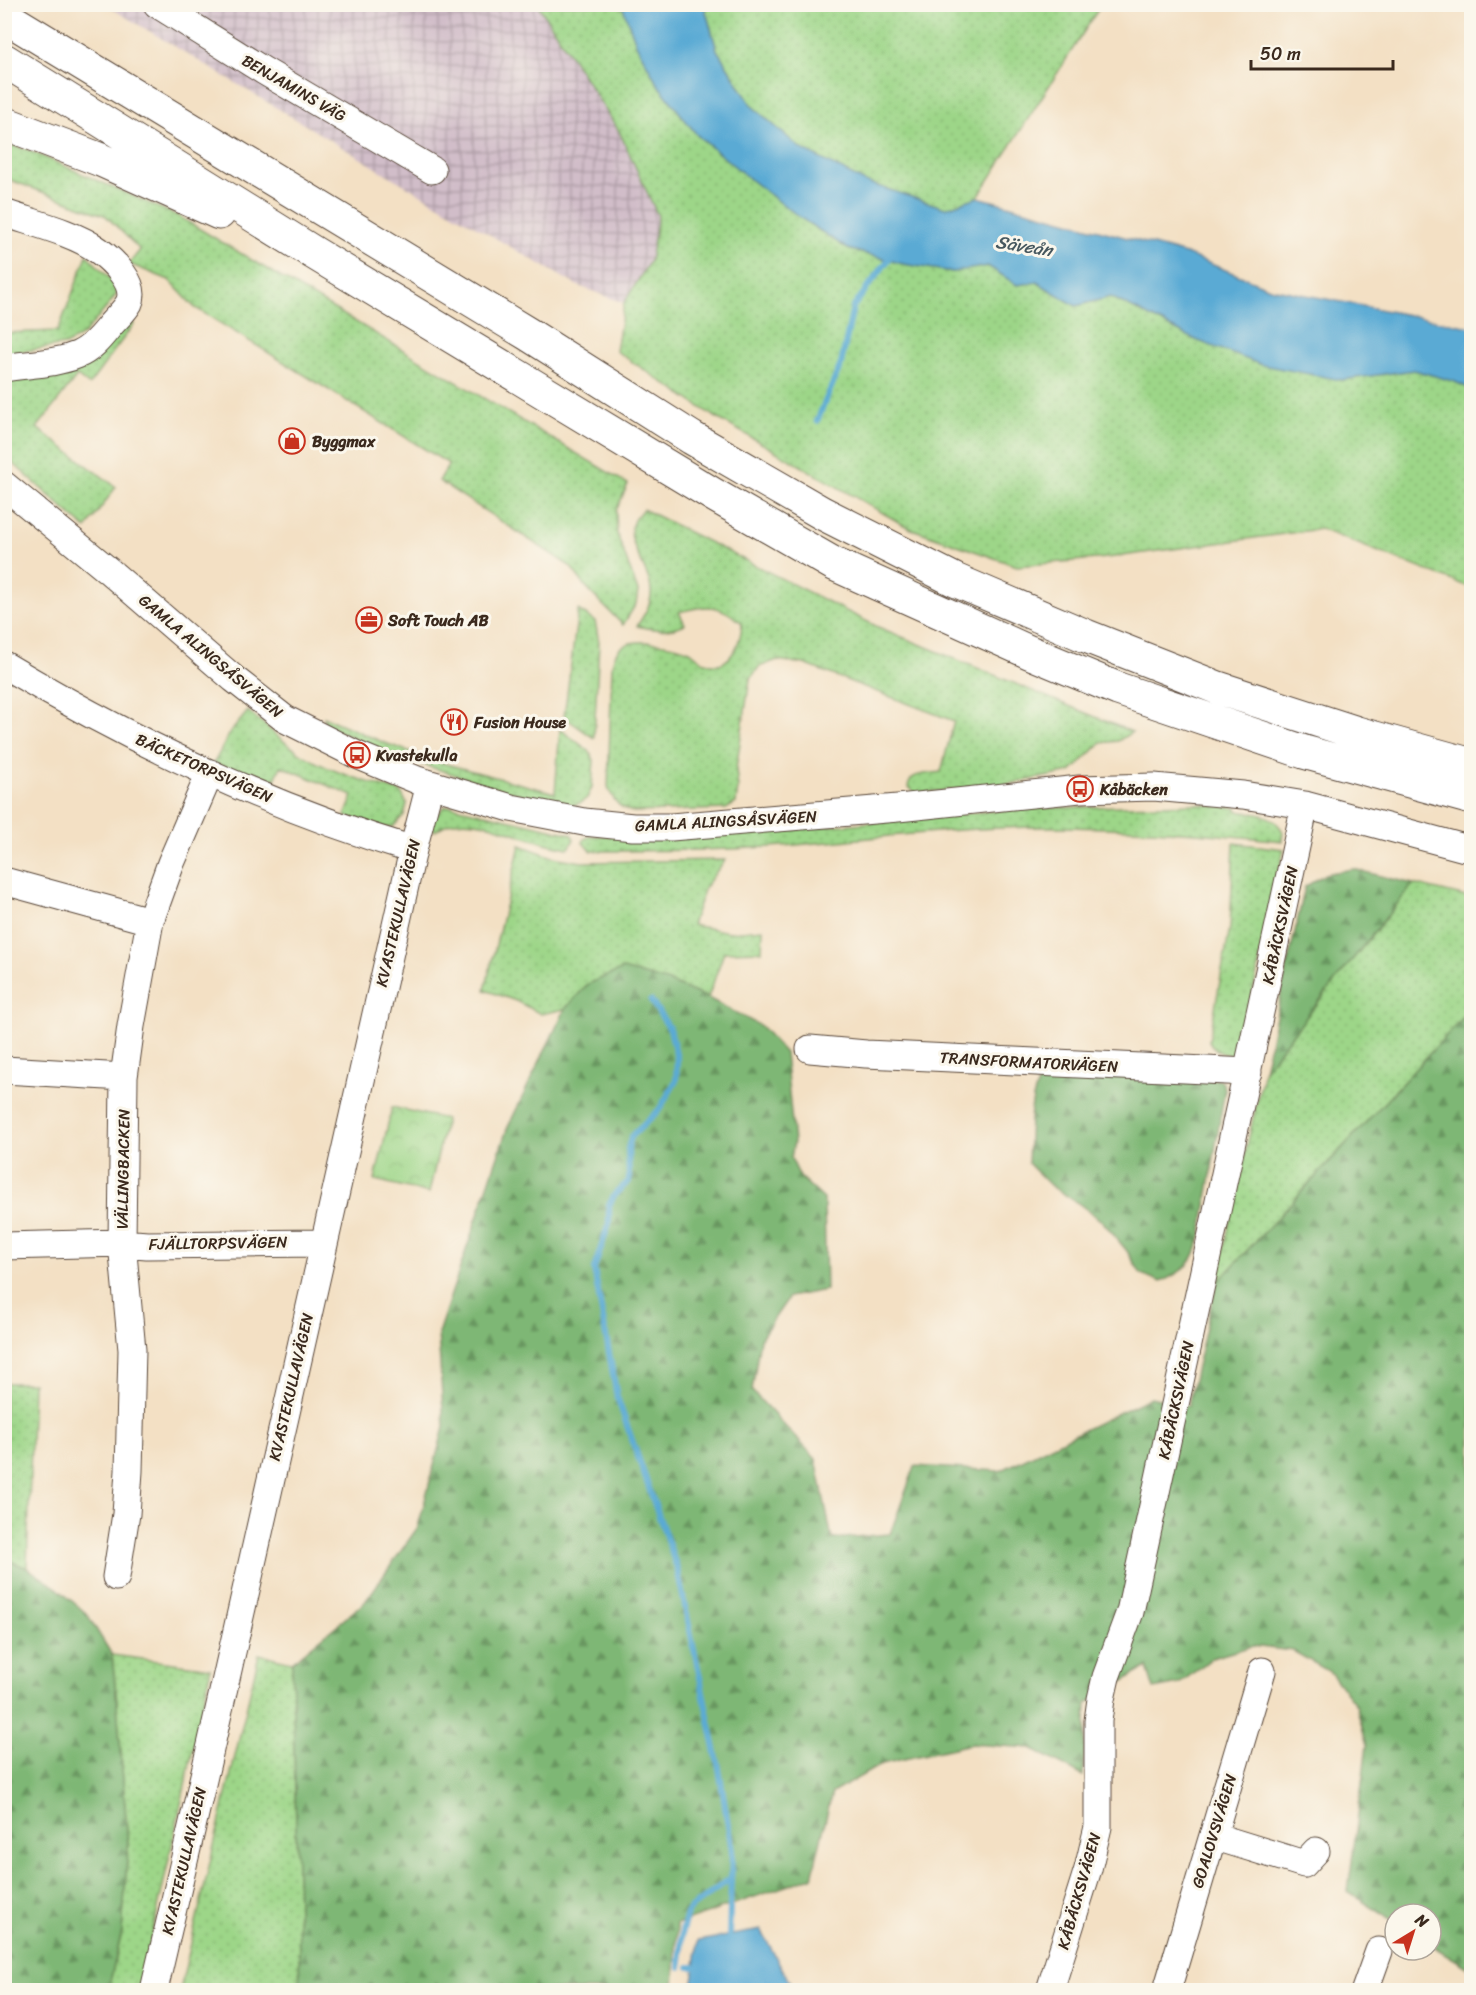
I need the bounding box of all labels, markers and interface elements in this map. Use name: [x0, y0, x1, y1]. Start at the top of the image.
scale bar: [1251, 33, 1394, 71]
text: 50 m: [1260, 38, 1301, 70]
street label: BENJAMINS VÄG: [236, 46, 352, 130]
water label: Säveån: [993, 226, 1057, 267]
shop icon: Byggmax: [277, 426, 307, 456]
place label: Byggmax: [312, 427, 376, 456]
street label: GAMLA ALINGSÅSVÄGEN: [132, 586, 291, 726]
office icon: Soft Touch AB: [354, 605, 384, 635]
place label: Soft Touch AB: [387, 606, 490, 635]
restaurant icon: Fusion House: [439, 707, 469, 737]
place label: Fusion House: [473, 708, 566, 737]
street label: BÄCKETORPSVÄGEN: [131, 725, 277, 811]
bus stop icon: Kvastekulla: [342, 740, 372, 770]
place label: Kvastekulla: [375, 741, 457, 770]
bus stop icon: Kåbäcken: [1065, 774, 1095, 804]
place label: Kåbäcken: [1099, 775, 1168, 804]
street label: GAMLA ALINGSÅSVÄGEN: [634, 802, 818, 840]
street label: KVASTEKULLAVÄGEN: [367, 836, 429, 990]
street label: KÅBÄCKSVÄGEN: [1253, 862, 1307, 987]
street label: TRANSFORMATORVÄGEN: [939, 1043, 1119, 1081]
street label: VÄLLINGBACKEN: [107, 1109, 139, 1229]
street label: FJÄLLTORPSVÄGEN: [148, 1227, 288, 1259]
street label: KVASTEKULLAVÄGEN: [260, 1310, 322, 1464]
street label: KÅBÄCKSVÄGEN: [1149, 1337, 1203, 1462]
street label: GOALOVSVÄGEN: [1183, 1770, 1245, 1892]
street label: KVASTEKULLAVÄGEN: [153, 1784, 215, 1938]
street label: KÅBÄCKSVÄGEN: [1048, 1828, 1110, 1953]
north arrow: [1383, 1902, 1443, 1962]
text: N: [1408, 1905, 1436, 1936]

